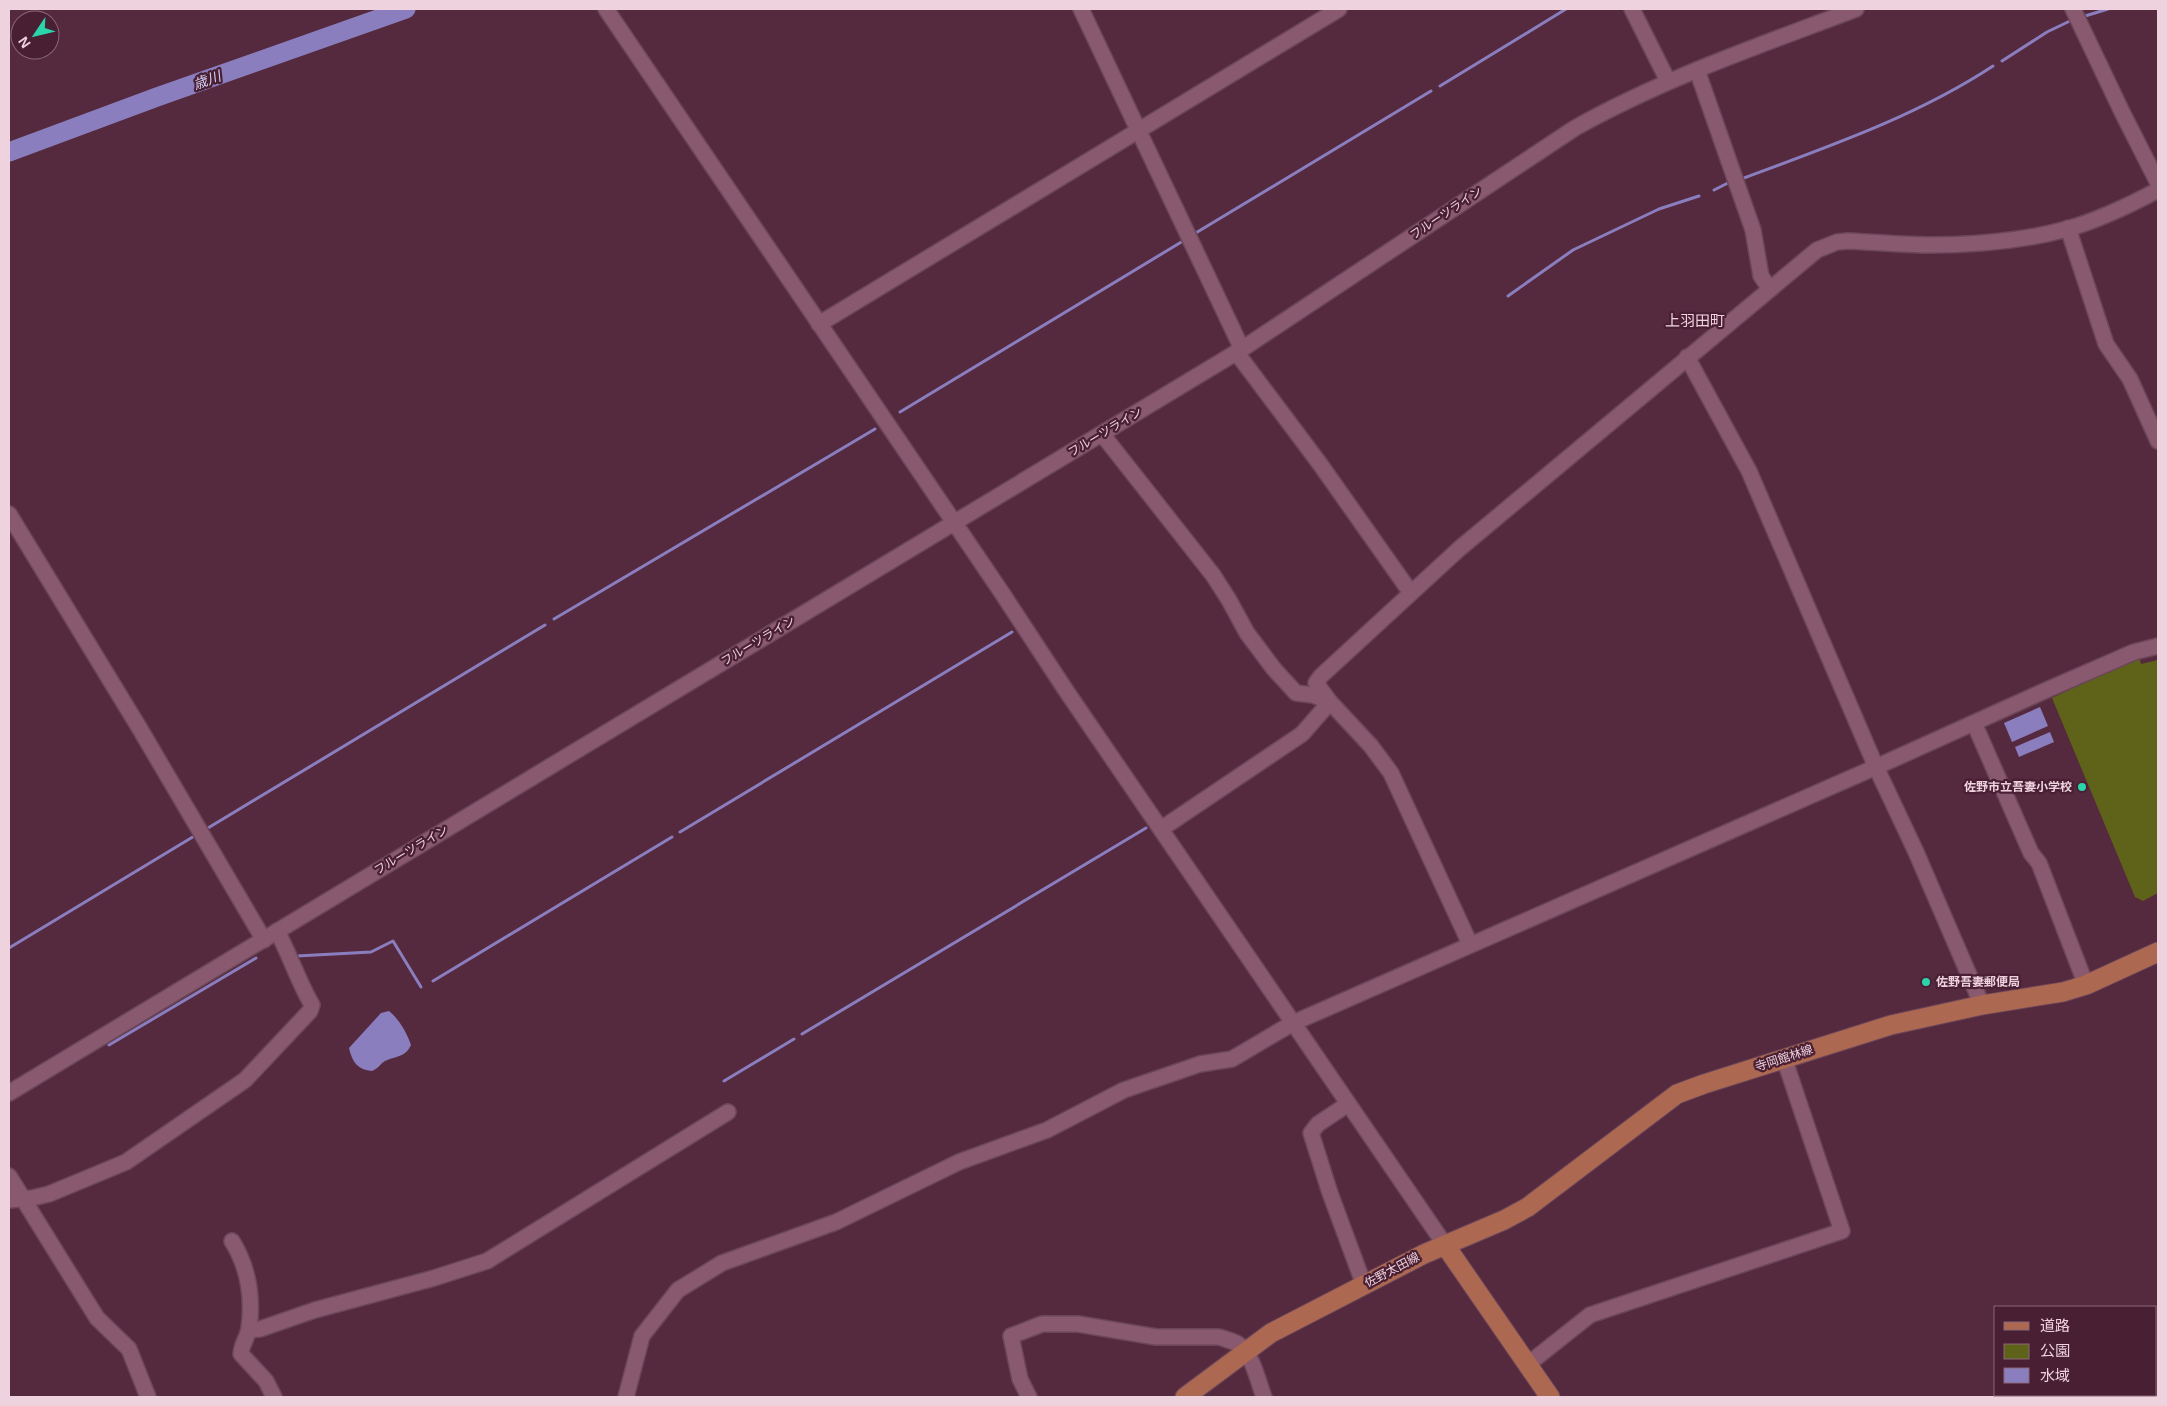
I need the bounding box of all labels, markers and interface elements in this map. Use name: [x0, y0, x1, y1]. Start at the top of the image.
north arrow: [10, 10, 60, 60]
text: N: [15, 34, 34, 51]
water label: 歳川: [191, 67, 225, 92]
street label: フルーツライン: [1407, 184, 1485, 242]
district label: 上羽田町: [1665, 312, 1725, 329]
street label: フルーツライン: [1065, 404, 1145, 460]
street label: フルーツライン: [718, 613, 798, 669]
place label: 佐野市立吾妻小学校: [1964, 780, 2072, 794]
marker: 佐野市立吾妻小学校: [2076, 781, 2088, 793]
street label: フルーツライン: [371, 822, 451, 878]
place label: 佐野吾妻郵便局: [1936, 975, 2020, 989]
marker: 佐野吾妻郵便局: [1920, 976, 1932, 988]
street label: 寺岡館林線: [1753, 1042, 1815, 1074]
street label: 佐野太田線: [1362, 1250, 1422, 1290]
legend: [1994, 1306, 2157, 1396]
text: 道路: [2040, 1317, 2070, 1334]
text: 公園: [2040, 1342, 2070, 1359]
text: 水域: [2040, 1367, 2070, 1384]

